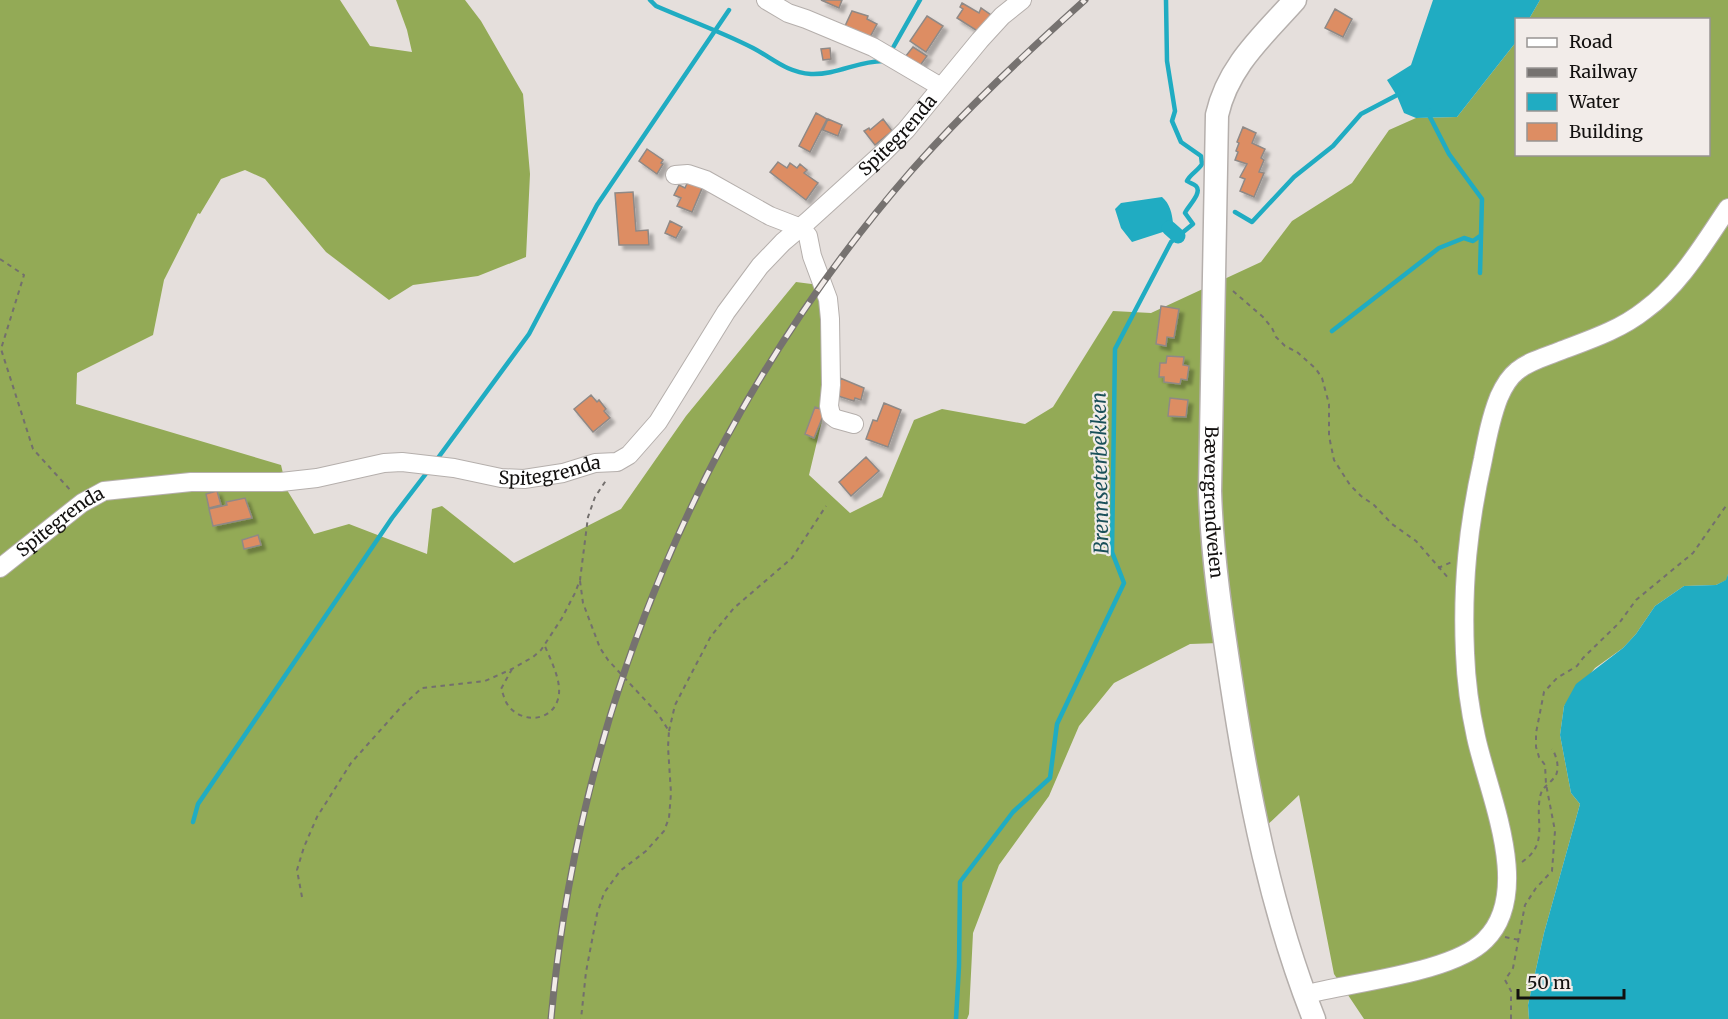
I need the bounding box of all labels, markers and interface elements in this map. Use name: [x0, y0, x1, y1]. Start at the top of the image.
legend: [1515, 18, 1710, 156]
text: Road: [1569, 30, 1613, 53]
text: Railway: [1569, 60, 1638, 83]
street label: Spitegrenda: [853, 89, 942, 181]
text: Water: [1568, 90, 1620, 113]
text: Building: [1569, 120, 1643, 143]
water label: Brennseterbekken: [1086, 392, 1113, 554]
street label: Bævergrendveien: [1199, 426, 1229, 579]
street label: Spitegrenda: [498, 451, 601, 490]
street label: Spitegrenda: [11, 481, 108, 562]
scale bar: [1518, 962, 1624, 1000]
text: 50 m: [1527, 971, 1571, 994]

